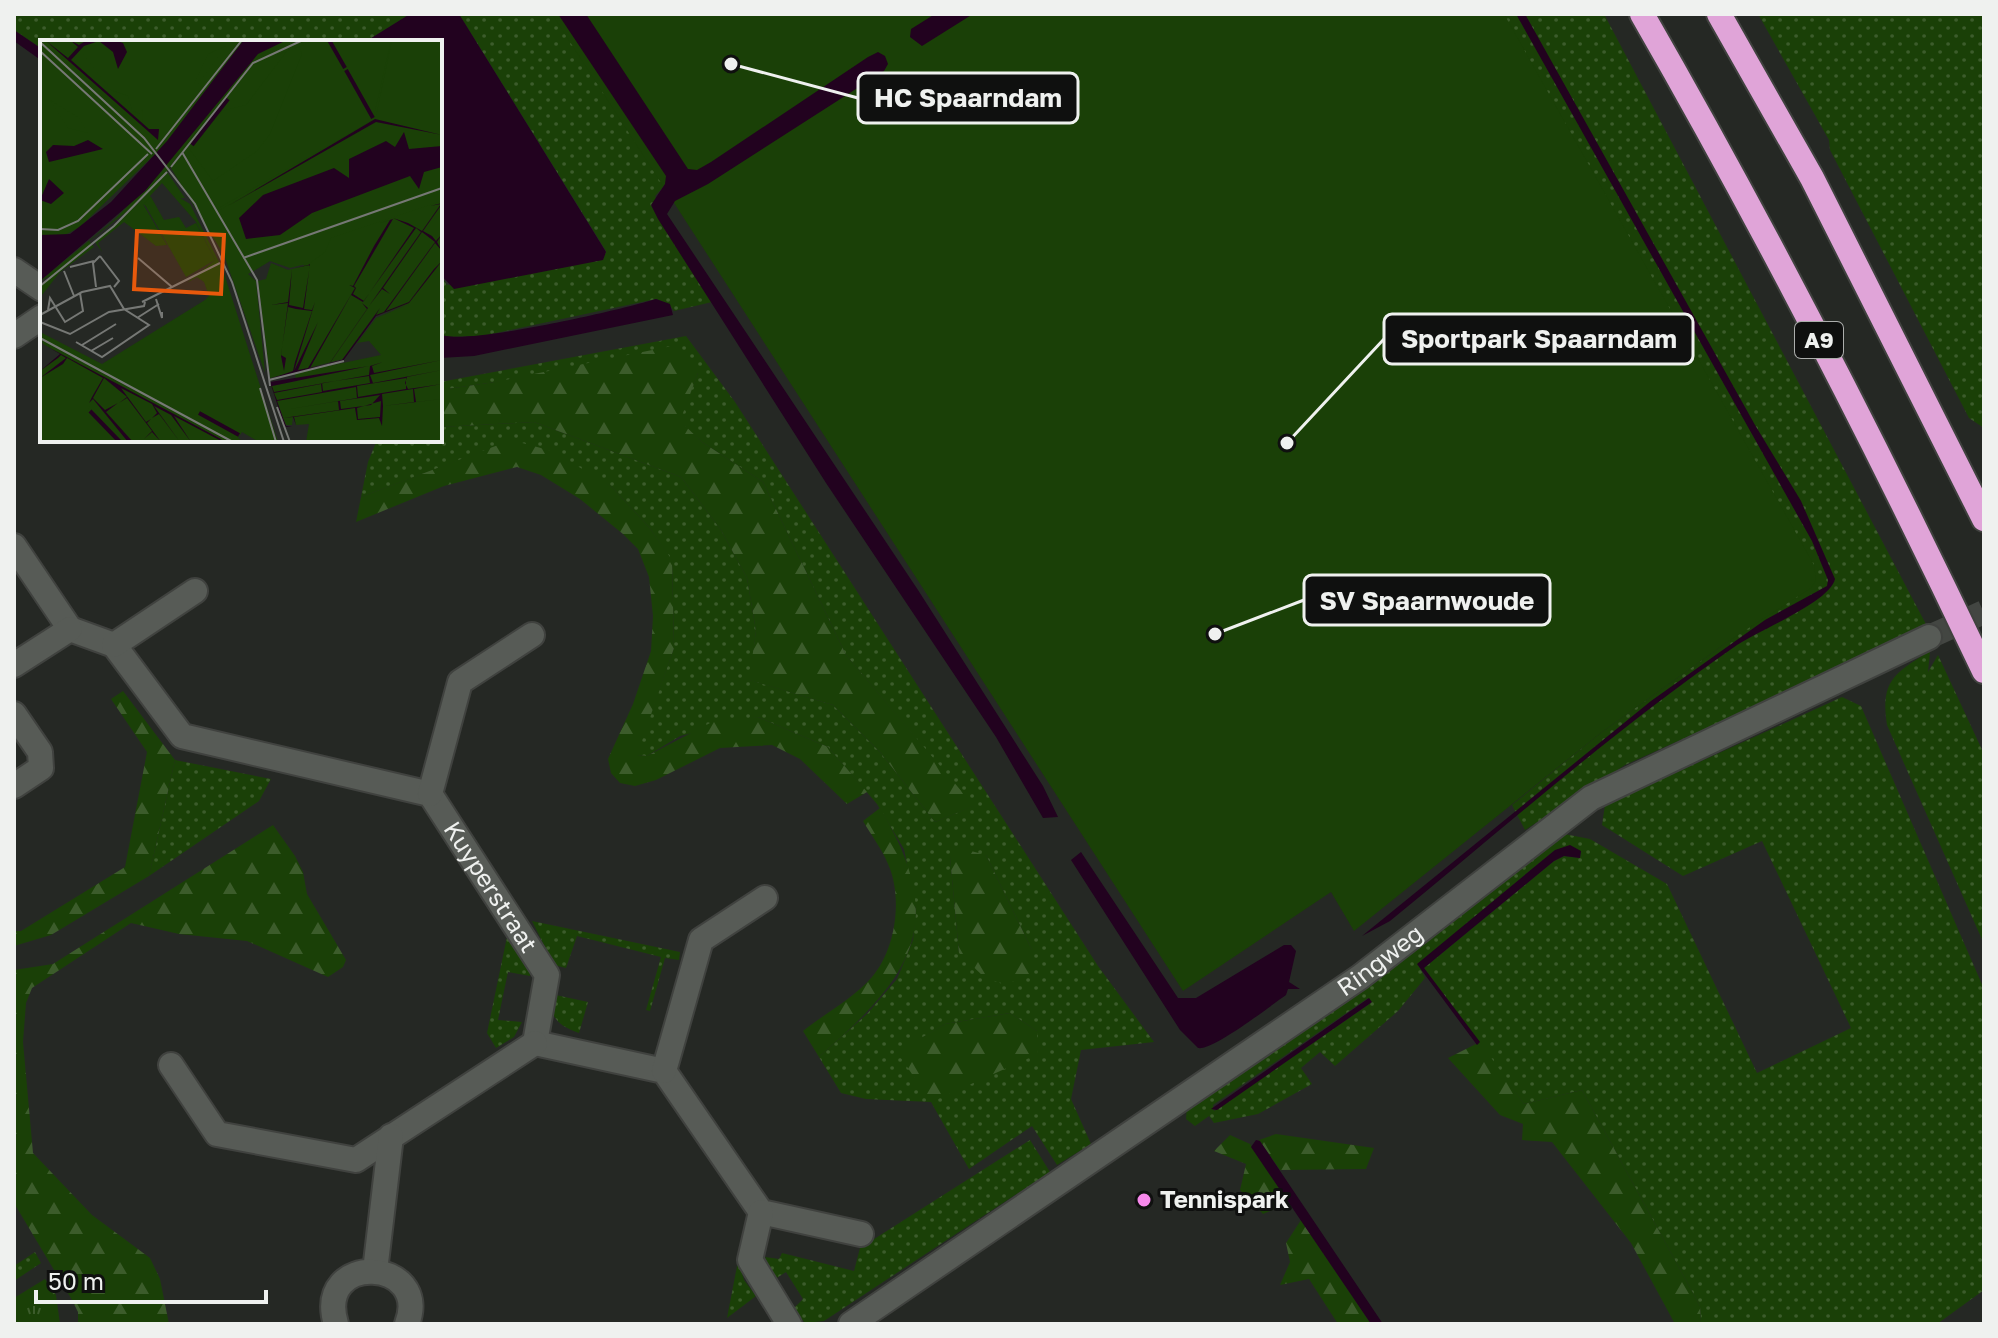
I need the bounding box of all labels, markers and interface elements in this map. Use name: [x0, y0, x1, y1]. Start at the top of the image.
inset map: [40, 40, 442, 442]
callout: HC Spaarndam: [858, 73, 1078, 123]
text: HC Spaarndam: [874, 82, 1062, 113]
callout: Sportpark Spaarndam: [1384, 314, 1693, 364]
road number: A9: [1795, 322, 1843, 358]
text: Sportpark Spaarndam: [1401, 323, 1677, 354]
callout: SV Spaarnwoude: [1304, 575, 1550, 625]
text: SV Spaarnwoude: [1320, 585, 1534, 616]
street label: Kuyperstraat: [439, 815, 544, 957]
street label: Ringweg: [1331, 918, 1428, 1001]
place label: Tennispark: [1160, 1184, 1289, 1213]
marker: Tennispark: [1135, 1191, 1153, 1209]
scale bar: [36, 1254, 266, 1304]
text: 50 m: [48, 1266, 104, 1295]

